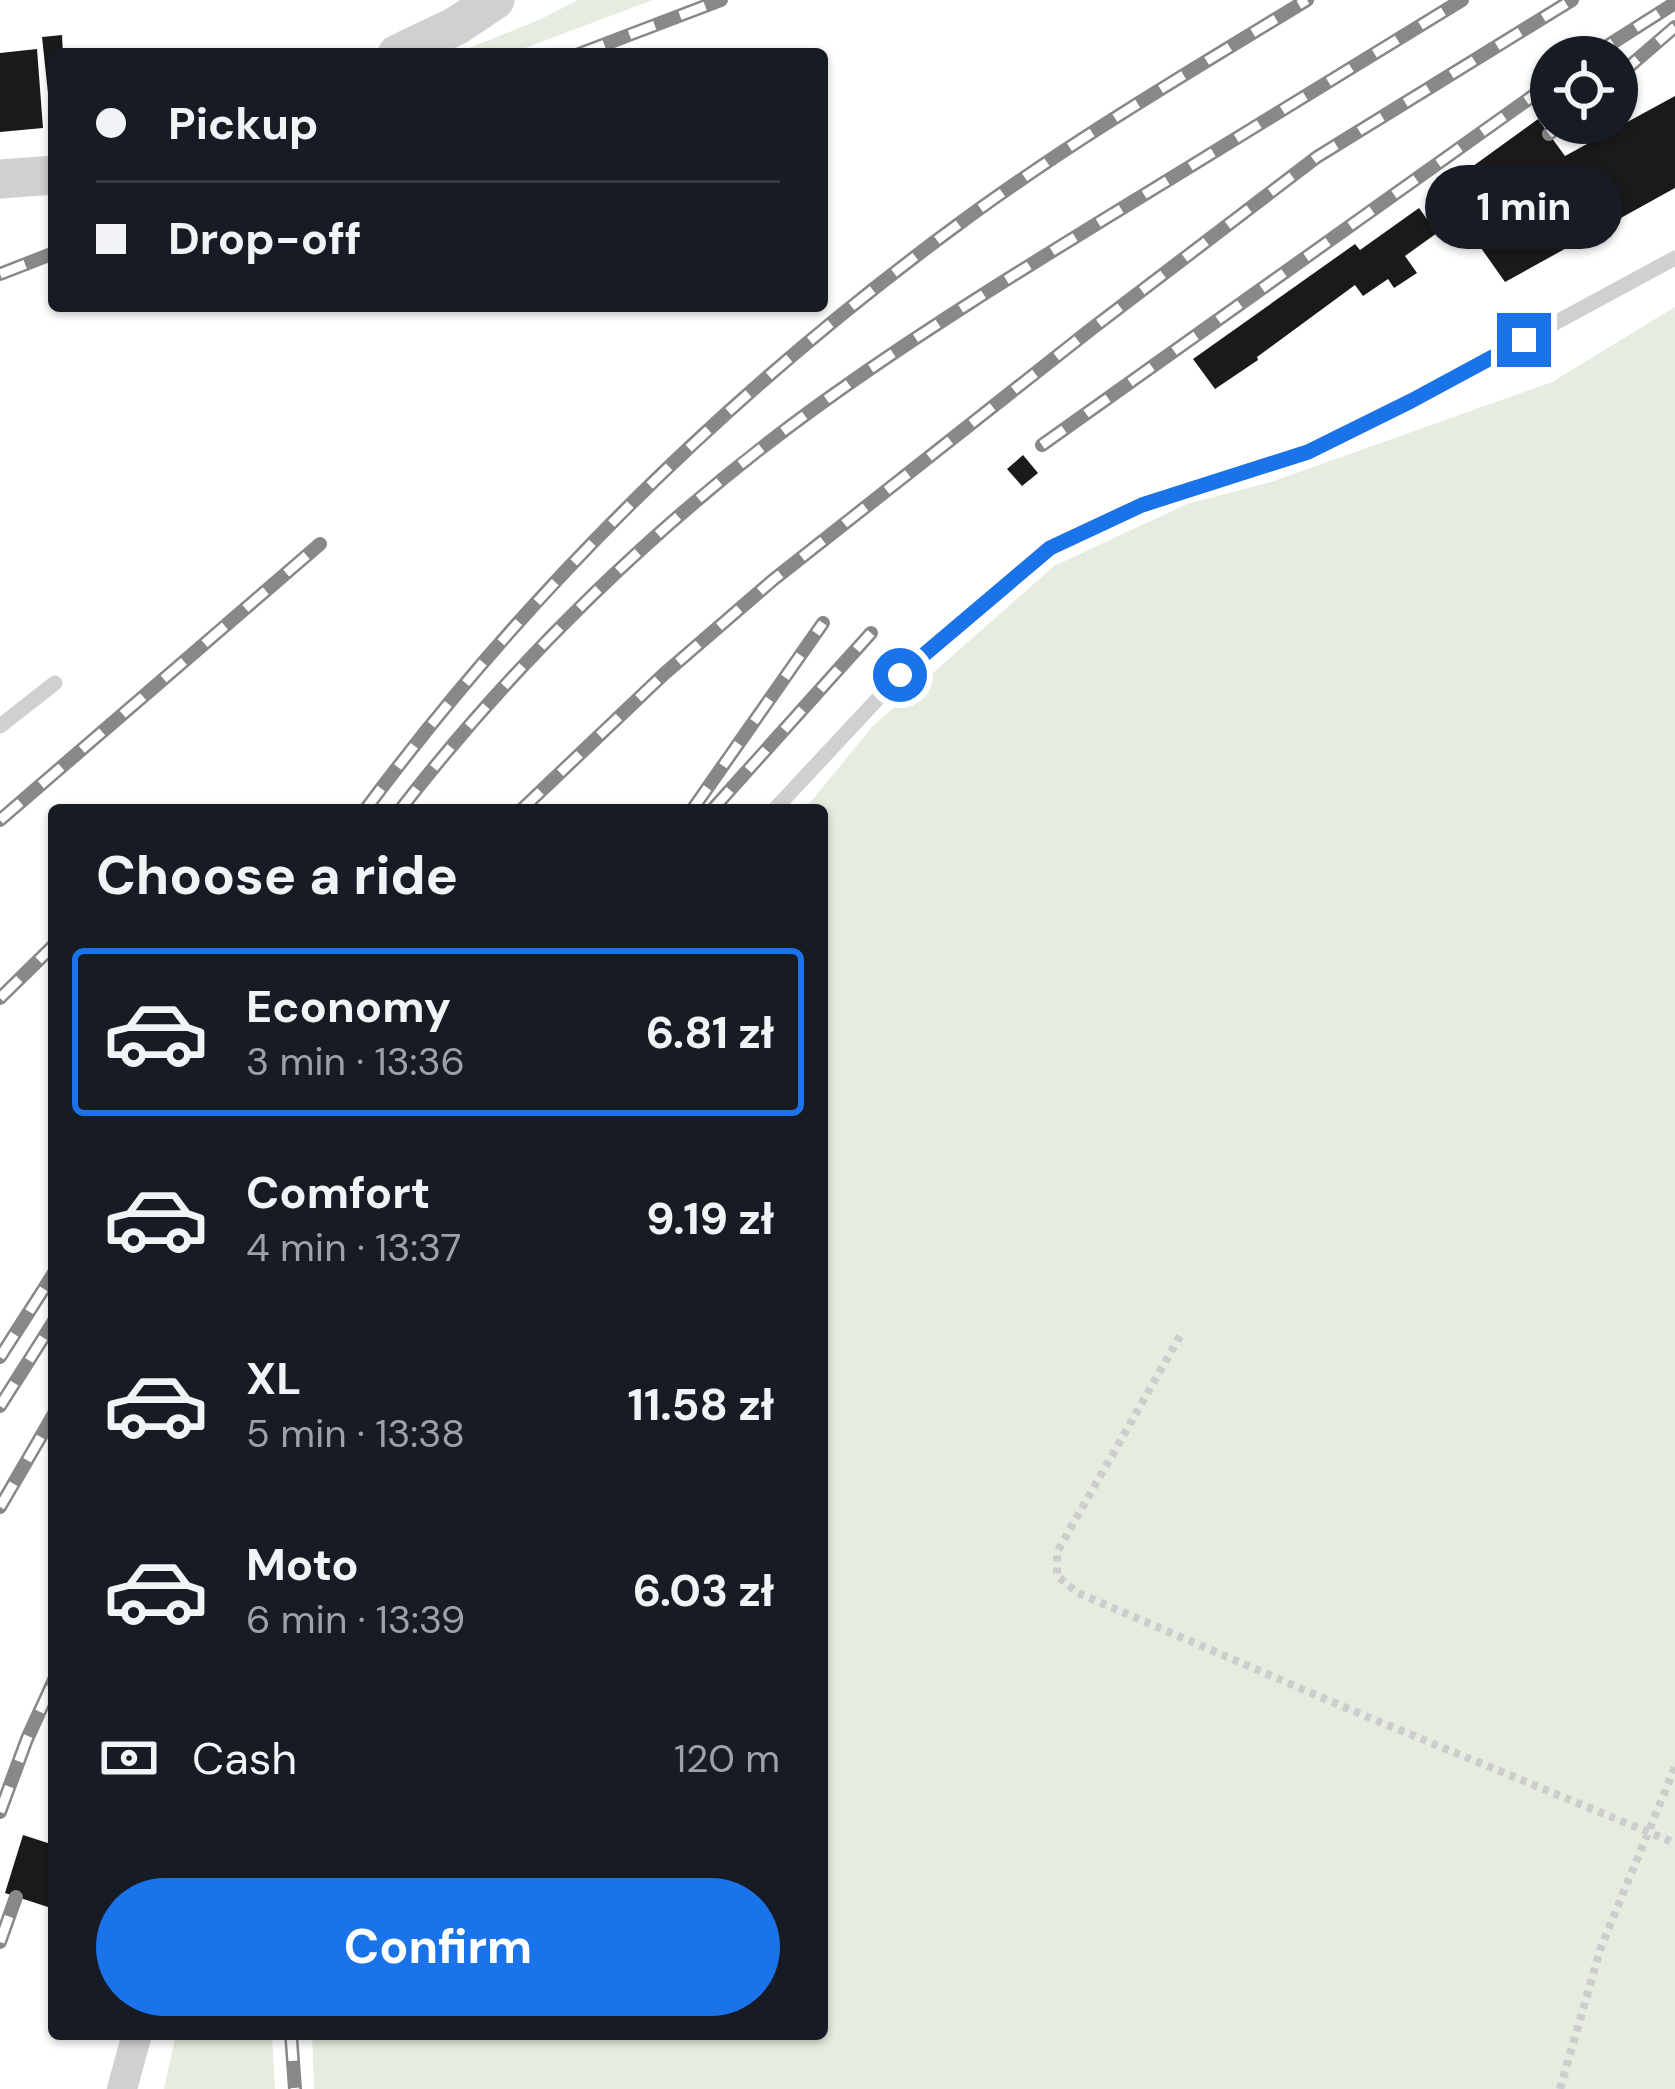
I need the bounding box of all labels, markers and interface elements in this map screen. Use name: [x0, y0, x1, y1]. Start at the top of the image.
map controls: [1530, 36, 1638, 144]
button: locate: [1530, 36, 1638, 144]
text: Pickup: [168, 94, 318, 153]
callout: 1 min: [1425, 166, 1623, 250]
text: 1 min: [1477, 181, 1571, 232]
text: Drop-off: [168, 209, 362, 268]
route end: [1497, 313, 1551, 367]
route start: [873, 648, 927, 702]
text: Choose a ride: [96, 840, 458, 911]
text: Economy: [246, 977, 451, 1036]
icon: car: [102, 978, 210, 1086]
text: 6.81 zł: [646, 1003, 774, 1062]
text: 3 min · 13:36: [246, 1036, 465, 1087]
text: Comfort: [246, 1163, 430, 1222]
icon: car: [102, 1164, 210, 1272]
text: 9.19 zł: [646, 1189, 774, 1248]
text: 4 min · 13:37: [246, 1222, 461, 1273]
text: XL: [246, 1349, 301, 1408]
icon: car: [102, 1350, 210, 1458]
text: 11.58 zł: [628, 1375, 774, 1434]
text: 5 min · 13:38: [246, 1408, 465, 1459]
text: Moto: [246, 1535, 359, 1594]
icon: car: [102, 1536, 210, 1644]
text: 6.03 zł: [633, 1561, 774, 1620]
text: 6 min · 13:39: [246, 1594, 465, 1645]
icon: cash: [96, 1725, 162, 1791]
text: Cash: [192, 1729, 297, 1788]
text: 120 m: [674, 1733, 780, 1784]
button: Confirm: [96, 1878, 780, 2016]

